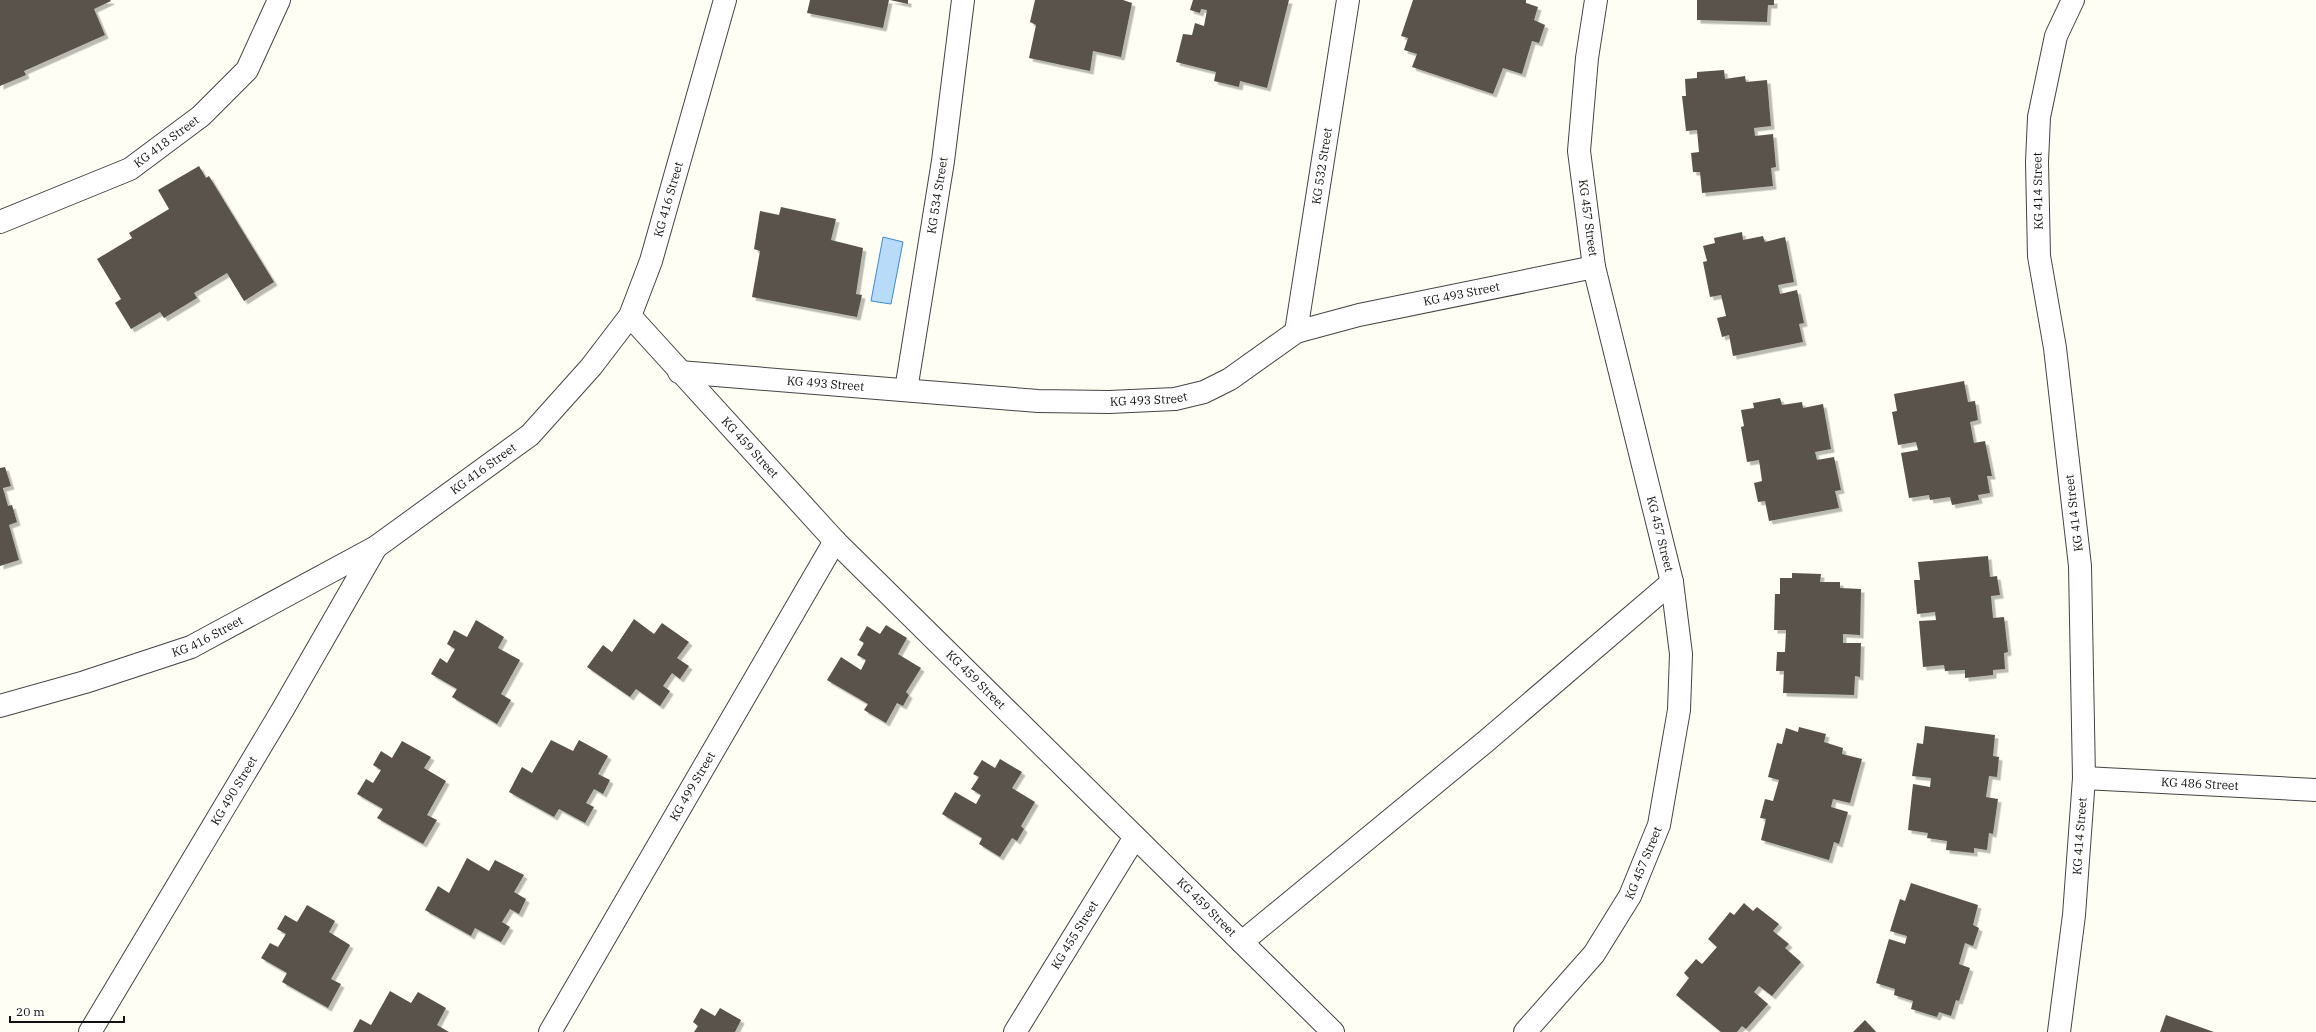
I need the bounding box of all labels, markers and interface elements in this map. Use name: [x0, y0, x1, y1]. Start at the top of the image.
street label: KG 418 Street: [131, 112, 202, 171]
street label: KG 532 Street: [1308, 126, 1335, 206]
street label: KG 414 Street: [2029, 152, 2046, 230]
street label: KG 534 Street: [923, 156, 950, 235]
street label: KG 416 Street: [650, 160, 686, 239]
street label: KG 457 Street: [1576, 178, 1601, 257]
street label: KG 493 Street: [1422, 278, 1501, 309]
street label: KG 493 Street: [786, 373, 865, 394]
street label: KG 493 Street: [1110, 388, 1189, 409]
street label: KG 459 Street: [719, 413, 782, 481]
street label: KG 416 Street: [447, 440, 519, 497]
street label: KG 414 Street: [2061, 474, 2086, 553]
street label: KG 457 Street: [1644, 494, 1677, 573]
street label: KG 416 Street: [170, 612, 245, 660]
street label: KG 459 Street: [943, 647, 1009, 712]
street label: KG 499 Street: [666, 749, 718, 824]
street label: KG 490 Street: [207, 753, 260, 828]
street label: KG 486 Street: [2161, 774, 2239, 793]
street label: KG 414 Street: [2069, 797, 2090, 875]
street label: KG 457 Street: [1621, 824, 1665, 902]
street label: KG 459 Street: [1174, 874, 1240, 940]
street label: KG 455 Street: [1048, 898, 1101, 972]
scale bar: [10, 998, 124, 1024]
text: 20 m: [16, 1004, 45, 1019]

